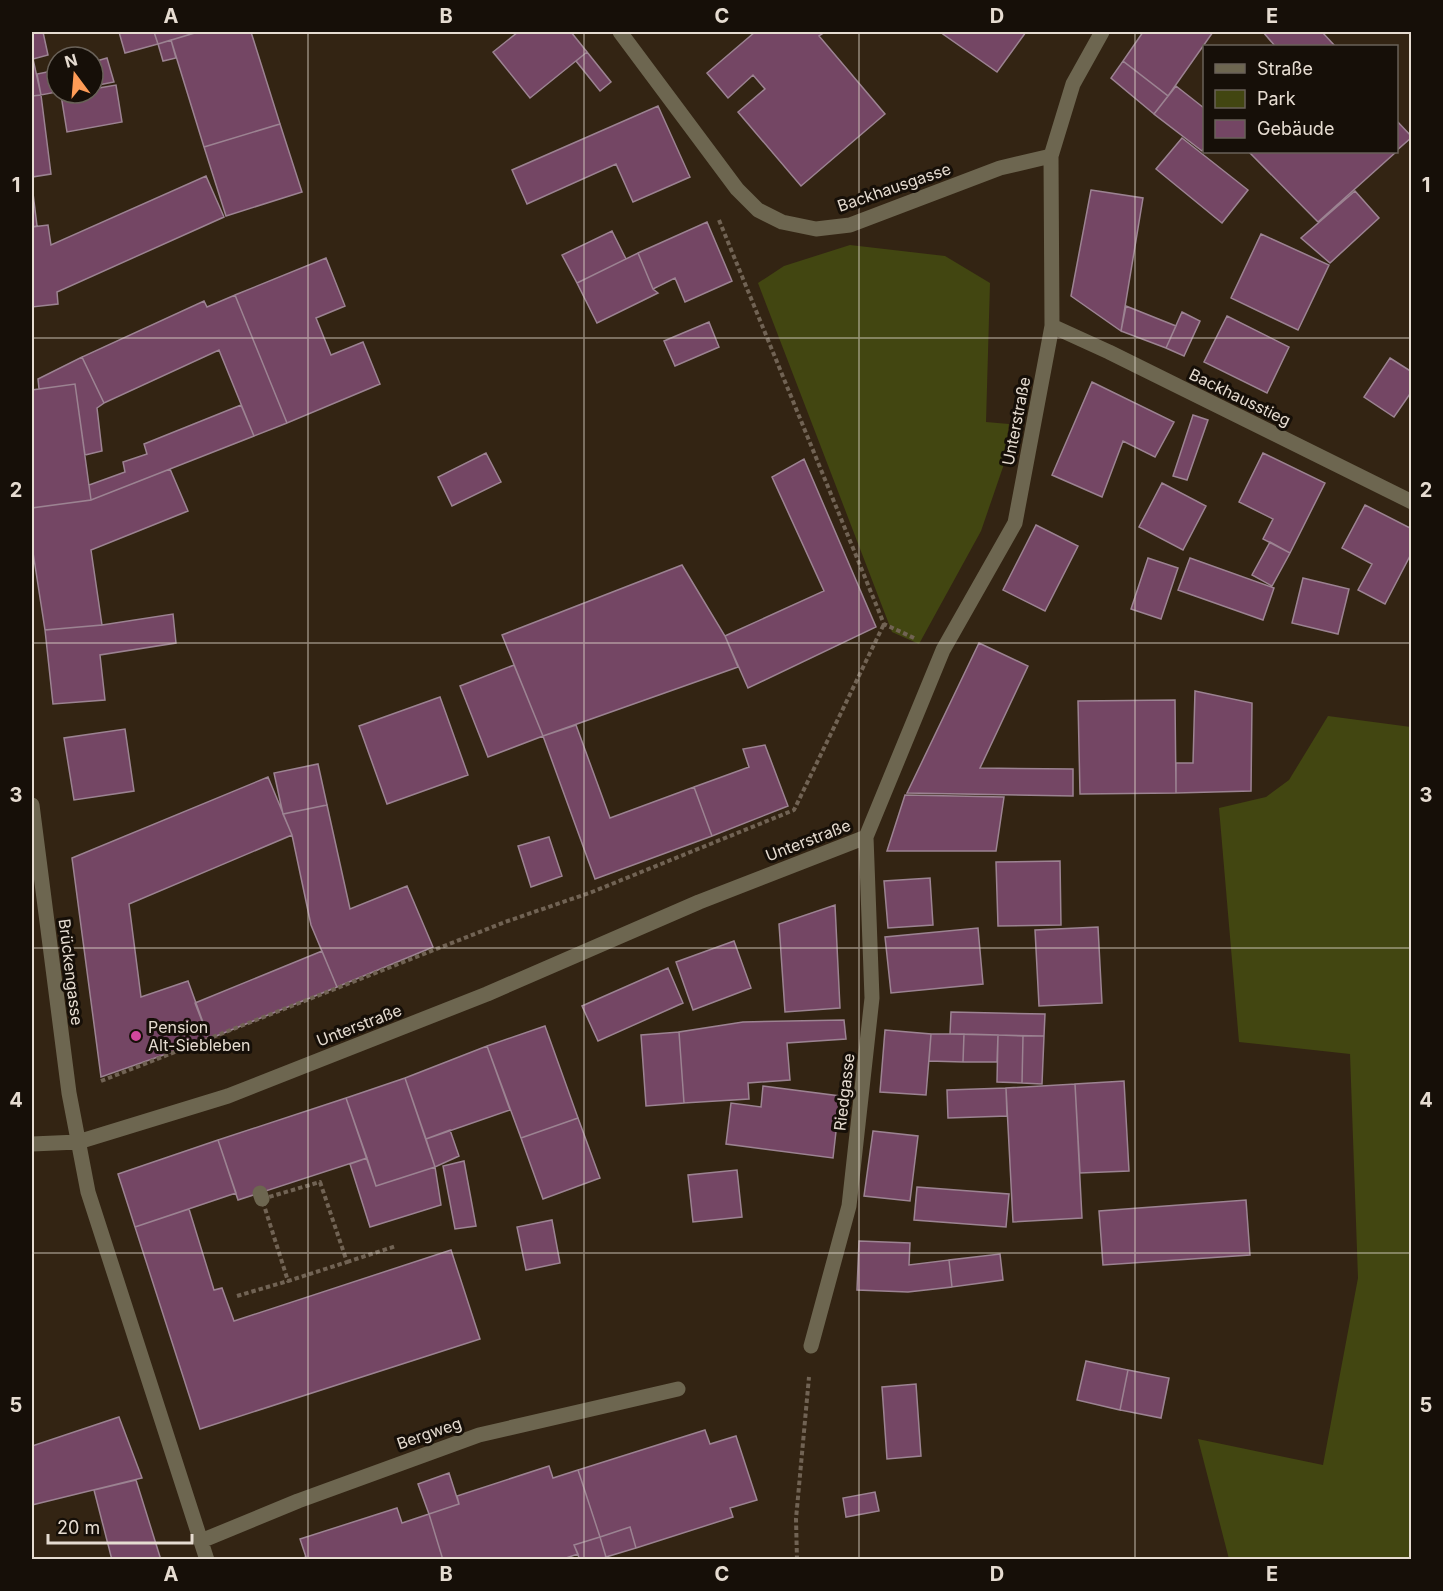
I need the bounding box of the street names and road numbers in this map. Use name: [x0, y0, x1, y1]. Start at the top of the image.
street label: Backhausgasse: [835, 158, 953, 216]
street label: Backhausstieg: [1186, 364, 1294, 430]
street label: Unterstraße: [998, 375, 1034, 467]
street label: Unterstraße: [763, 815, 853, 865]
street label: Brückengasse: [55, 918, 87, 1026]
street label: Unterstraße: [314, 1000, 404, 1050]
street label: Riedgasse: [829, 1052, 859, 1132]
street label: Bergweg: [394, 1413, 464, 1453]

